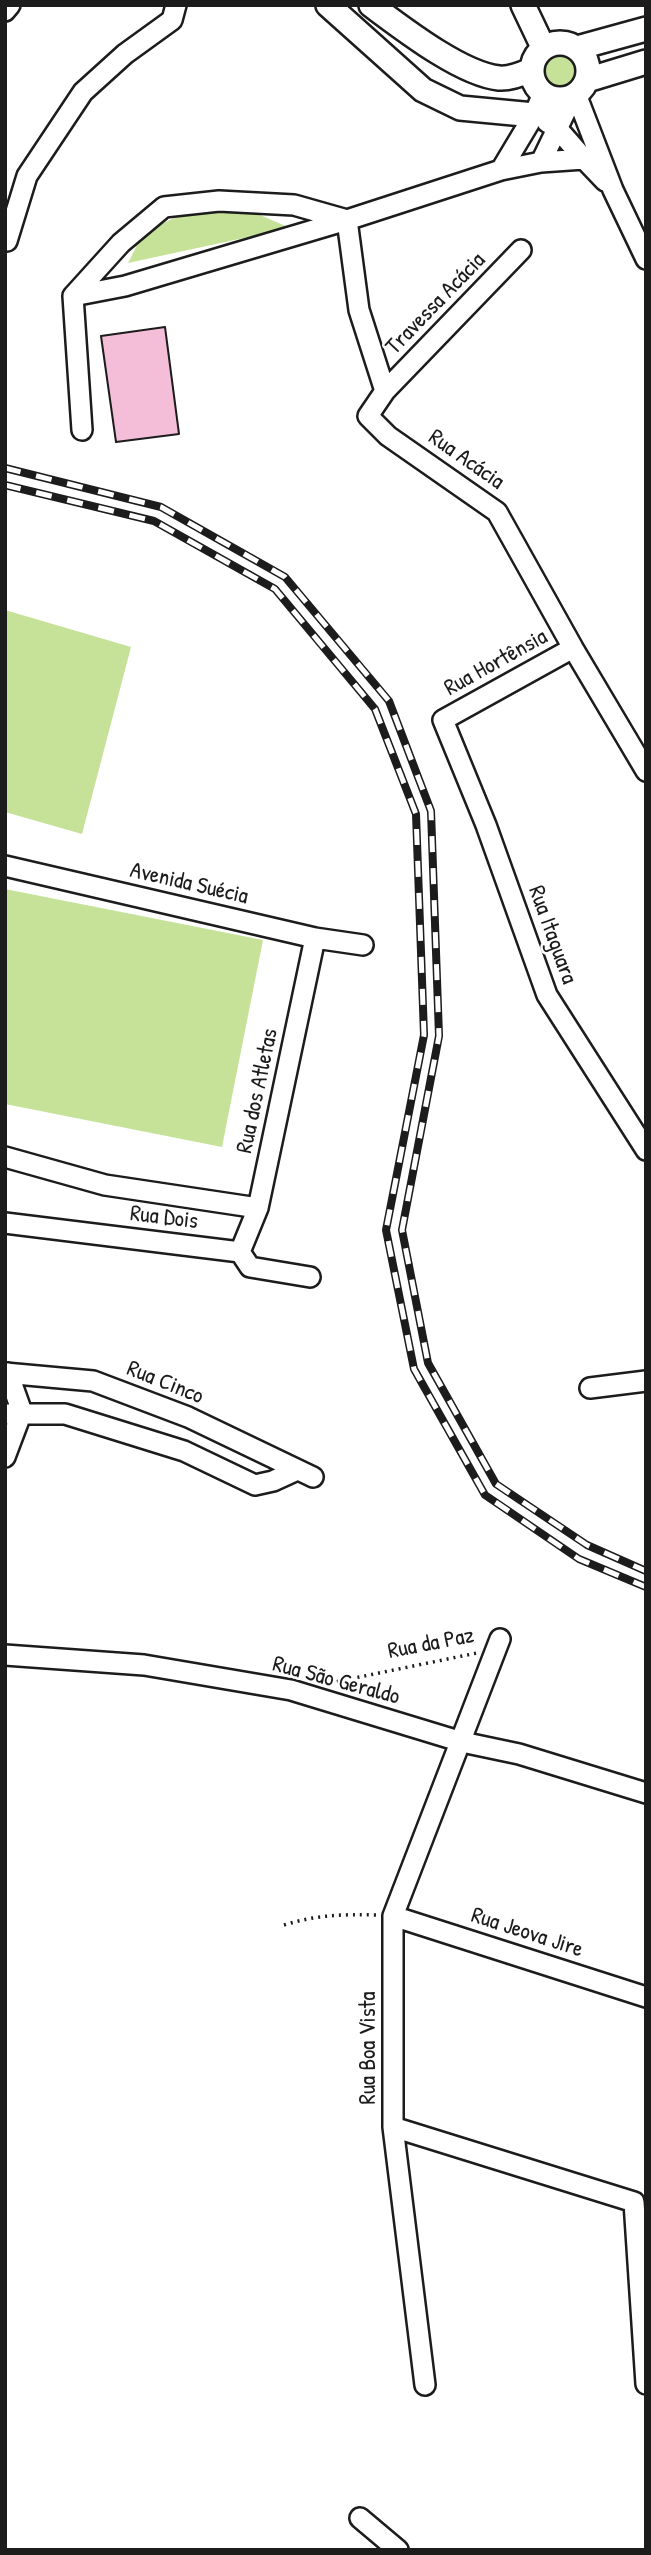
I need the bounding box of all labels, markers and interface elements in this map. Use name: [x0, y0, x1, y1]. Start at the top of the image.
street label: Travessa Acácia: [380, 247, 492, 361]
street label: Rua Acácia: [423, 424, 509, 496]
street label: Rua Hortênsia: [440, 623, 552, 703]
street label: Avenida Suécia: [127, 857, 251, 911]
street label: Rua Itaguara: [521, 882, 583, 988]
street label: Rua dos Atletas: [231, 1026, 285, 1156]
street label: Rua Dois: [128, 1200, 200, 1236]
street label: Rua Cinco: [123, 1355, 207, 1411]
street label: Rua da Paz: [386, 1622, 476, 1666]
street label: Rua São Geraldo: [269, 1651, 403, 1711]
street label: Rua Jeova Jire: [468, 1902, 586, 1964]
street label: Rua Boa Vista: [355, 1991, 383, 2105]

